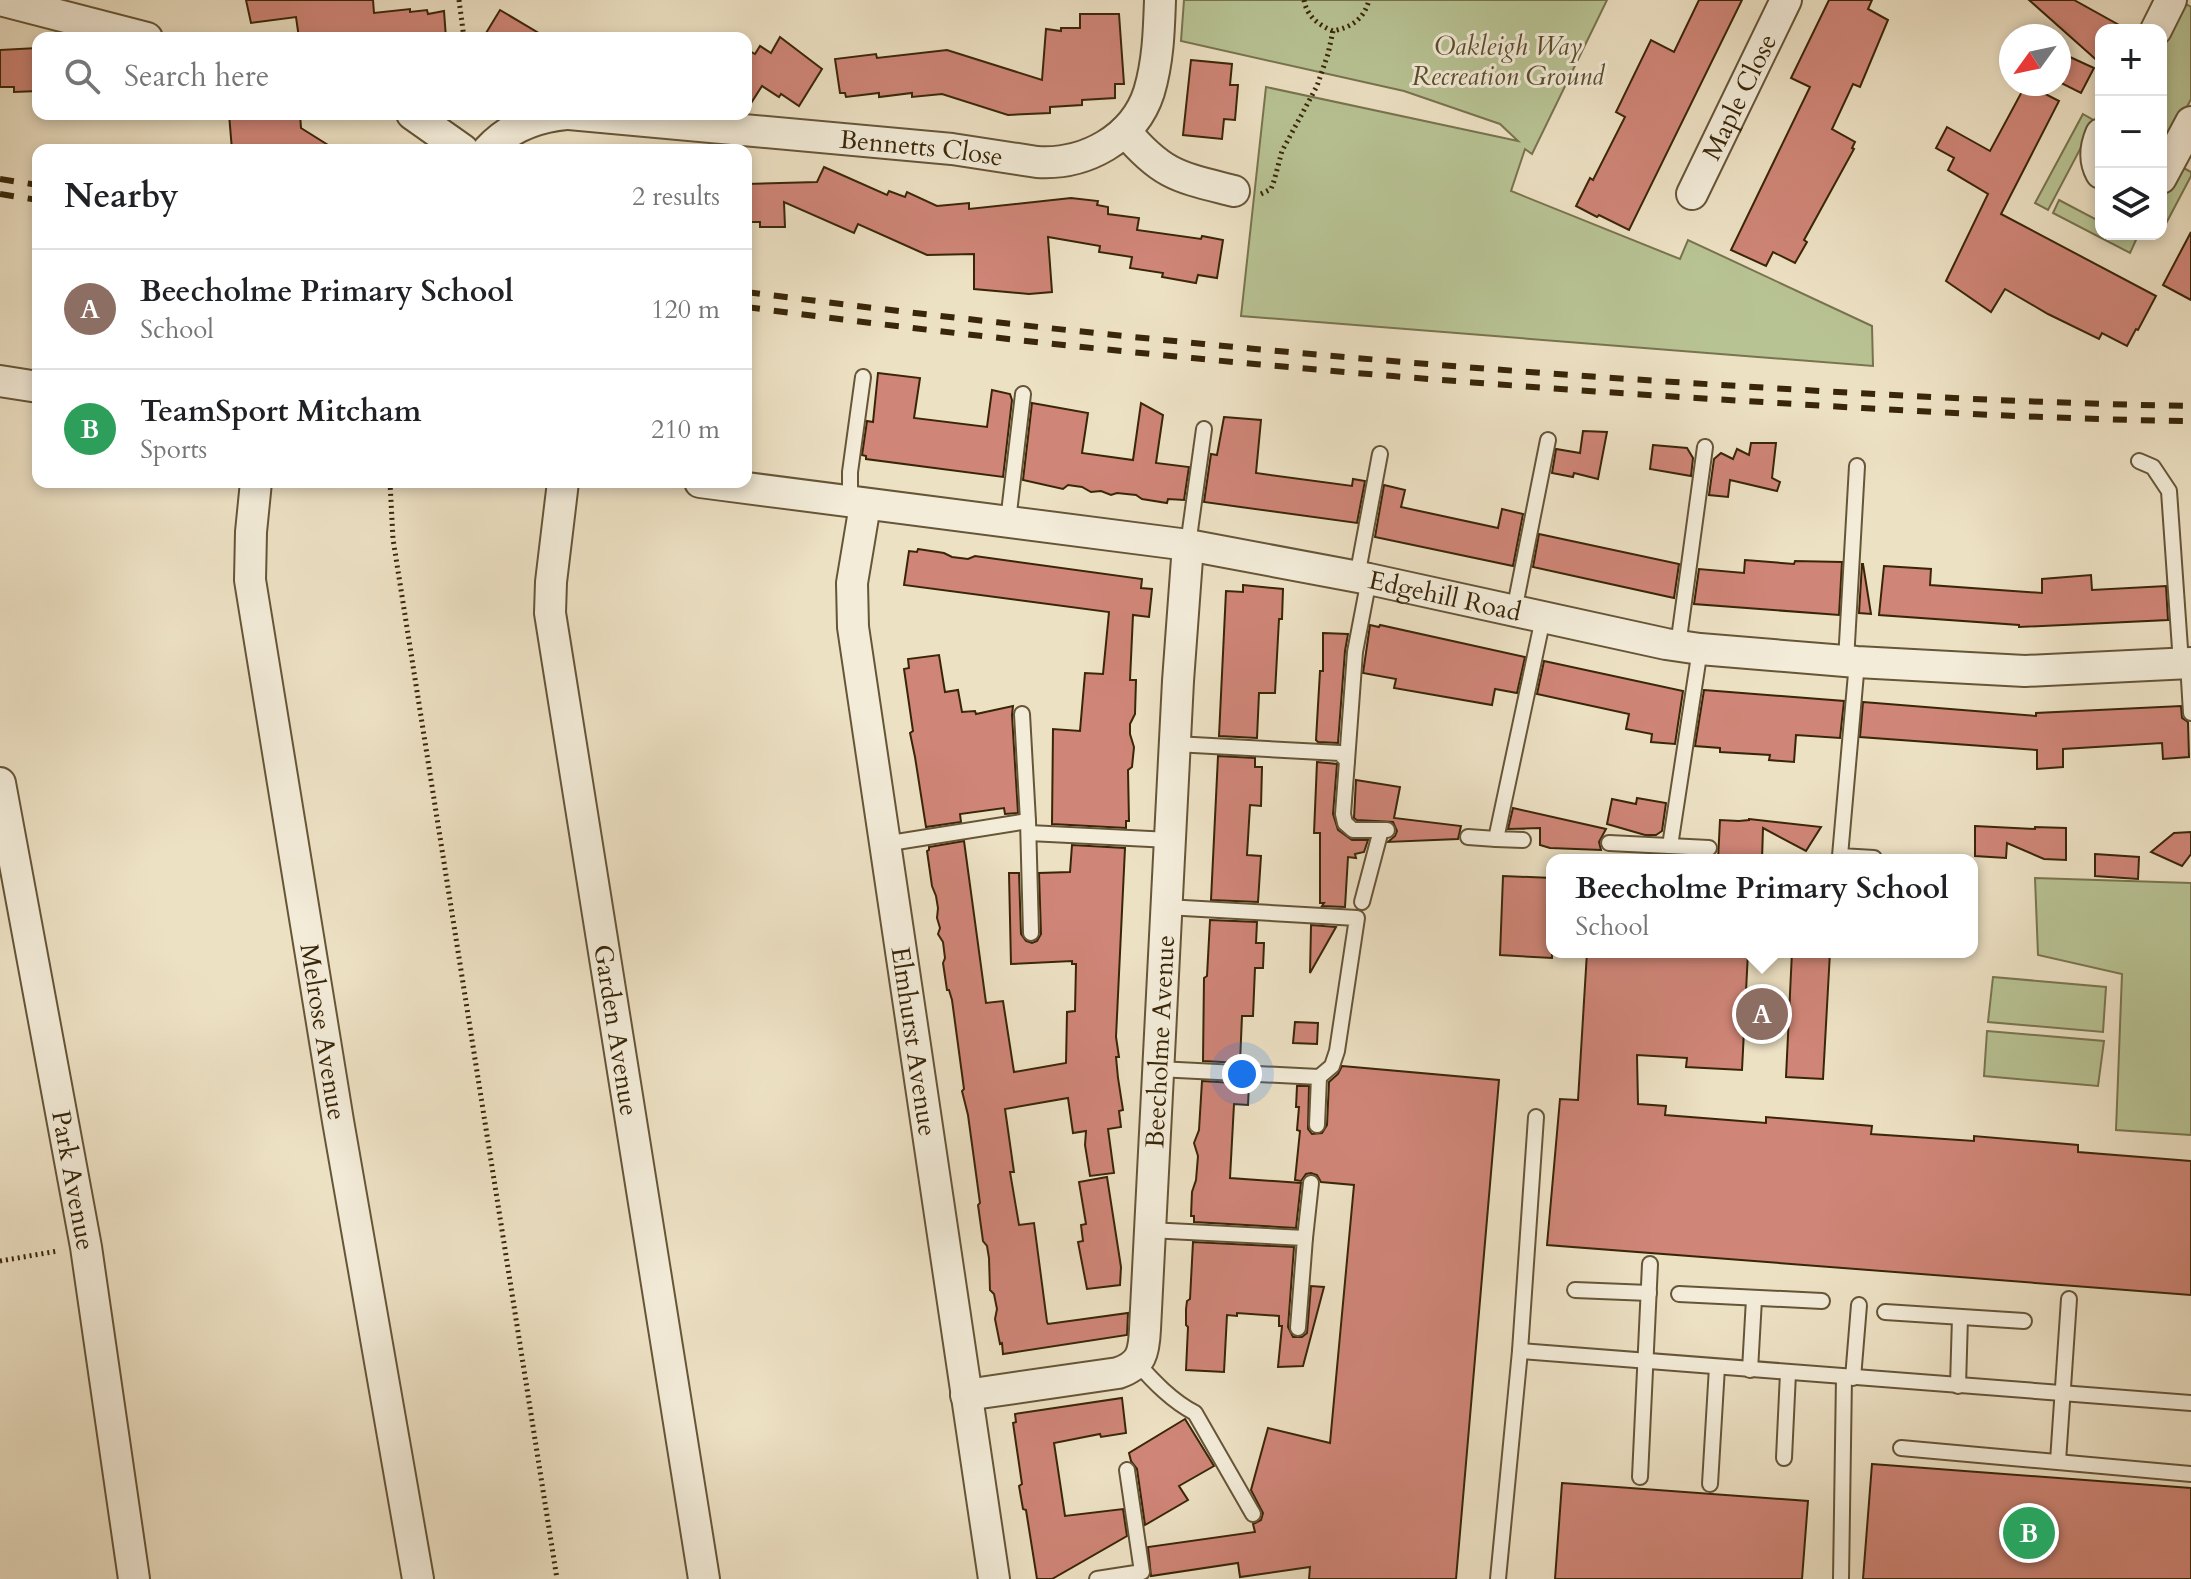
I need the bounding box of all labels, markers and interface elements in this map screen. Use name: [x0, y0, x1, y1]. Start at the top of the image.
north arrow: [1999, 24, 2071, 96]
map controls: [2095, 24, 2167, 240]
button: +: [2095, 24, 2167, 96]
street label: Maple Close: [1694, 28, 1785, 166]
park label: Oakleigh Way Recreation Ground: [1412, 29, 1606, 94]
search box: [32, 32, 752, 120]
icon: search: [60, 54, 104, 98]
text: Search here: [124, 56, 269, 97]
button: −: [2095, 96, 2167, 168]
street label: Bennetts Close: [838, 121, 1005, 174]
button: layers: [2095, 168, 2167, 240]
text: Nearby: [64, 173, 179, 219]
text: 2 results: [632, 179, 720, 214]
text: Beecholme Primary School: [140, 271, 514, 312]
text: A: [80, 292, 100, 327]
text: 120 m: [651, 292, 720, 327]
text: School: [140, 312, 214, 347]
text: TeamSport Mitcham: [140, 391, 421, 432]
text: B: [81, 412, 99, 447]
text: 210 m: [651, 412, 720, 447]
text: Sports: [140, 432, 207, 467]
street label: Edgehill Road: [1365, 562, 1525, 629]
popup: [1546, 854, 1978, 958]
text: Beecholme Primary School: [1575, 868, 1949, 909]
text: School: [1575, 909, 1649, 944]
street label: Beecholme Avenue: [1137, 934, 1183, 1149]
street label: Melrose Avenue: [292, 941, 355, 1123]
street label: Garden Avenue: [586, 942, 647, 1118]
street label: Elmhurst Avenue: [883, 944, 946, 1138]
pin: A: [1736, 984, 1788, 1044]
your location: [1222, 1054, 1262, 1094]
street label: Park Avenue: [44, 1108, 104, 1253]
pin: B: [2003, 1503, 2055, 1563]

